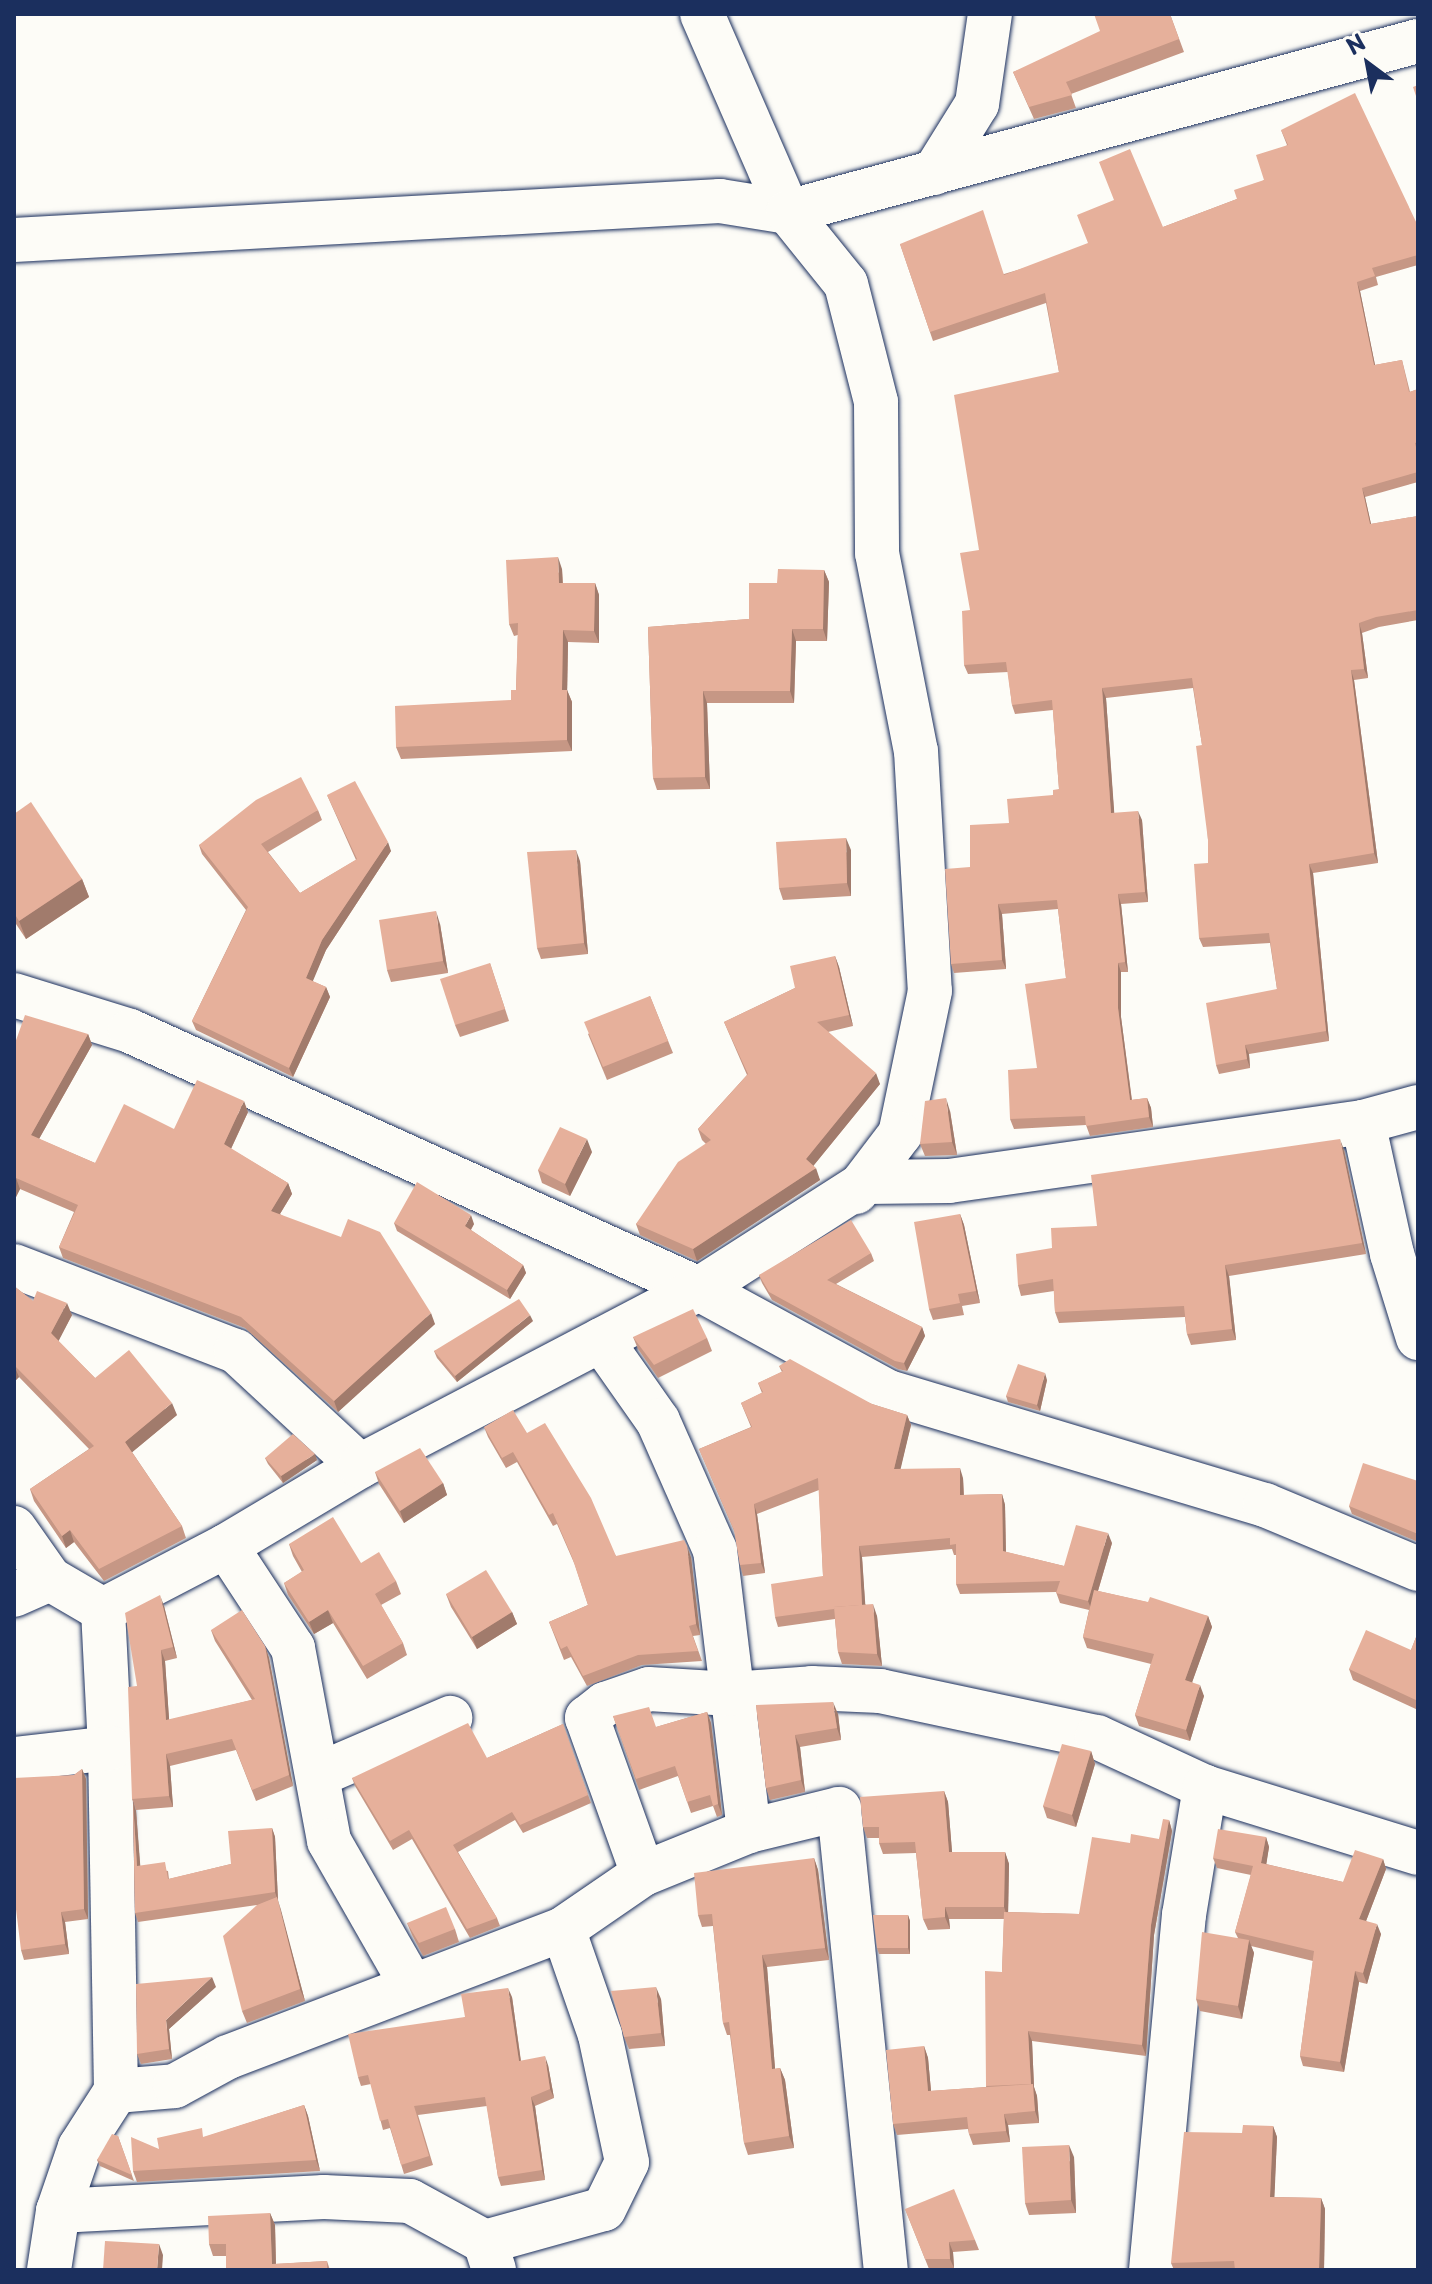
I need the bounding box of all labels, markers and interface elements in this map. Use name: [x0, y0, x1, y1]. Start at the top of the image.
north arrow: [1328, 24, 1408, 104]
text: N: [1339, 25, 1371, 62]

